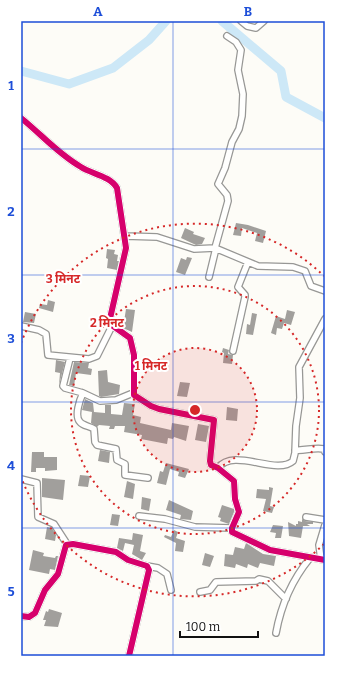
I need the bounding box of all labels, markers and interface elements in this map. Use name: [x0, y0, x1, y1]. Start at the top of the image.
text: A: [93, 4, 103, 19]
text: B: [244, 4, 252, 19]
text: 1: [8, 78, 14, 93]
text: 2: [7, 204, 15, 219]
text: 3 मिनट: [46, 271, 81, 286]
text: 2 मिनट: [90, 315, 125, 330]
text: 3: [7, 331, 15, 346]
text: 1 मिनट: [135, 358, 168, 373]
centre of rings: [188, 403, 202, 417]
text: 4: [7, 458, 15, 473]
text: 5: [7, 584, 15, 599]
scale bar: [180, 613, 258, 639]
text: 100 m: [186, 620, 221, 634]

